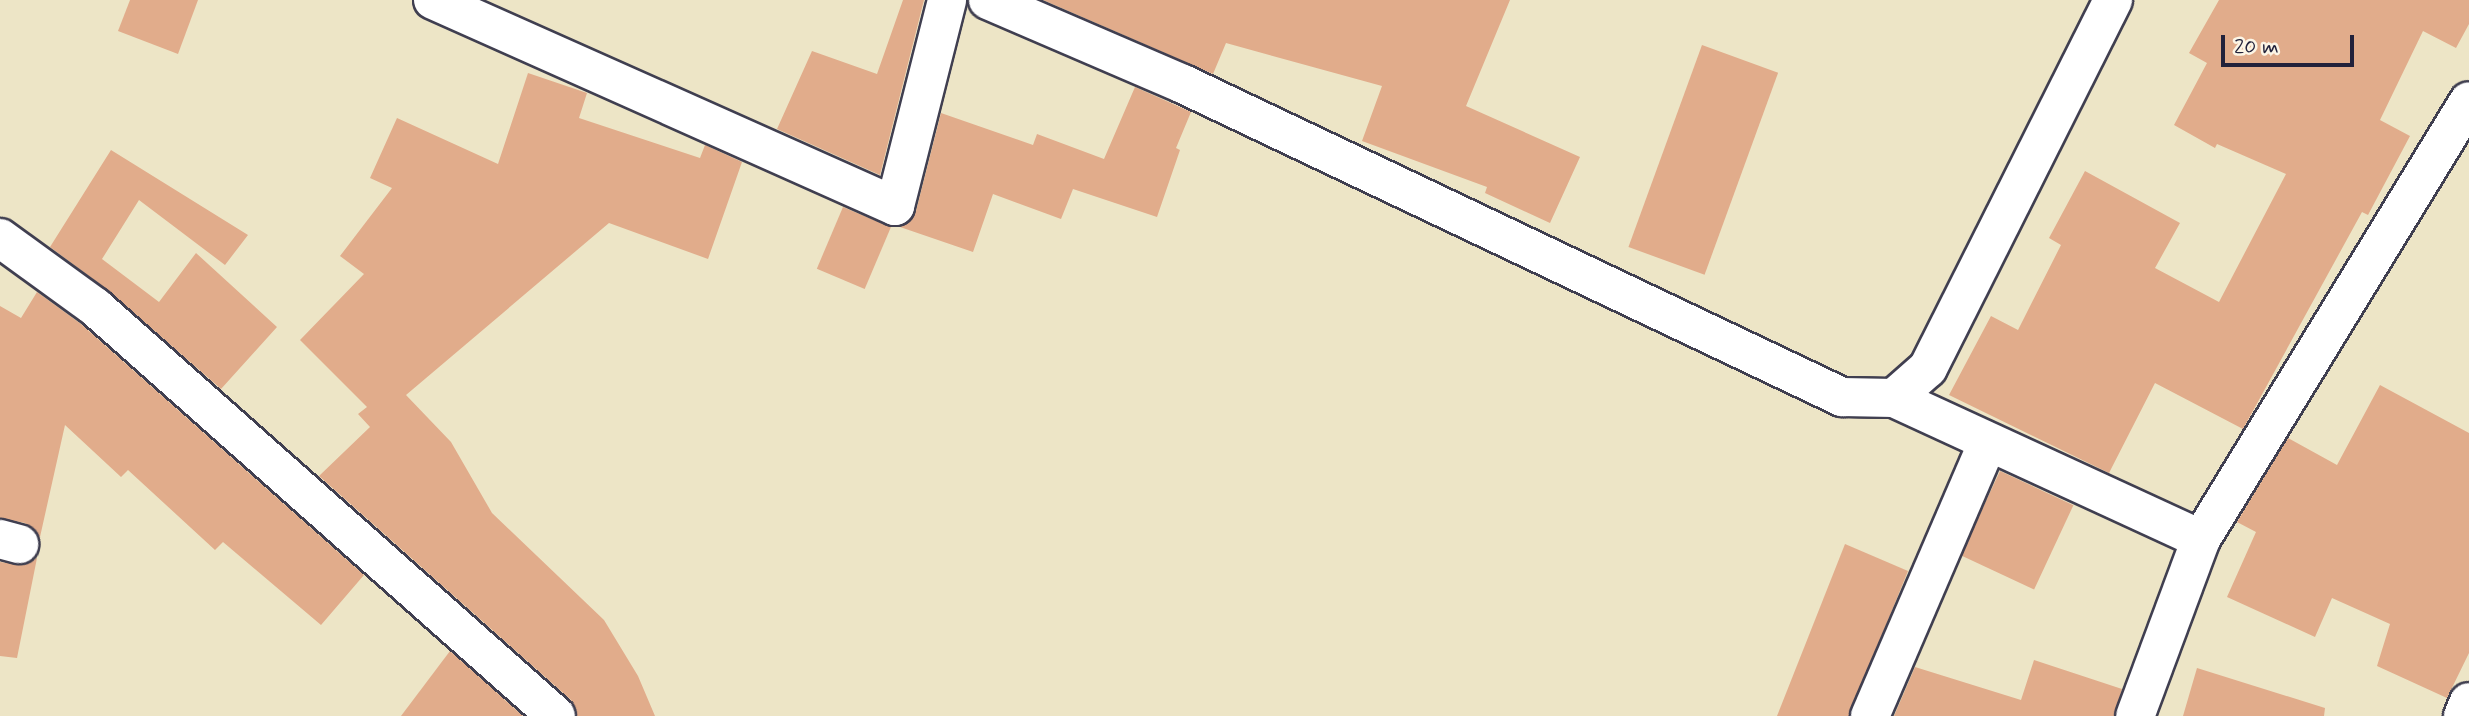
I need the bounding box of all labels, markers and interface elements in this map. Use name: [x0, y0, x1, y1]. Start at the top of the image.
scale bar: [2224, 21, 2357, 65]
text: 20 m: [2234, 33, 2279, 61]

